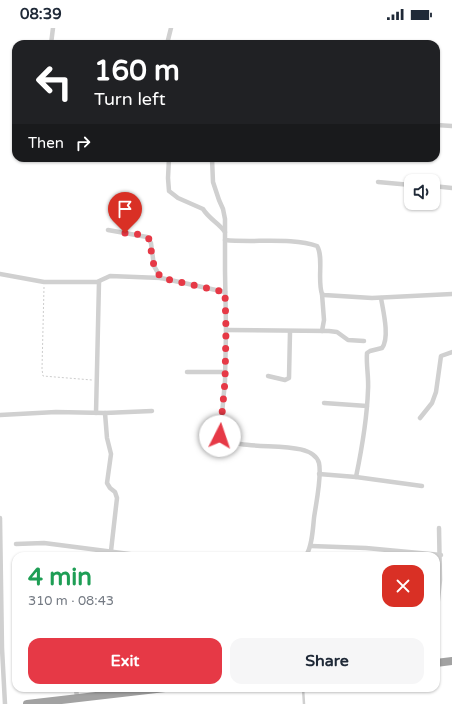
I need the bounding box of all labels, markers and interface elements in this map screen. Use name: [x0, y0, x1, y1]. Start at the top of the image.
text: 08:39: [20, 5, 62, 23]
text: 160 m: [94, 54, 180, 88]
icon: left: [28, 56, 80, 108]
text: Turn left: [94, 88, 166, 110]
icon: right: [72, 132, 94, 154]
text: Then: [28, 134, 64, 152]
map controls: [404, 174, 440, 210]
button: sound: [404, 174, 440, 210]
pin: [108, 192, 142, 233]
icon: arrive: [114, 198, 136, 220]
position arrow: [199, 415, 241, 457]
text: 4 min: [28, 563, 92, 592]
button: close: [382, 565, 424, 607]
text: 310 m · 08:43: [28, 593, 114, 609]
button: Exit: [28, 638, 222, 684]
button: Share: [230, 638, 424, 684]

